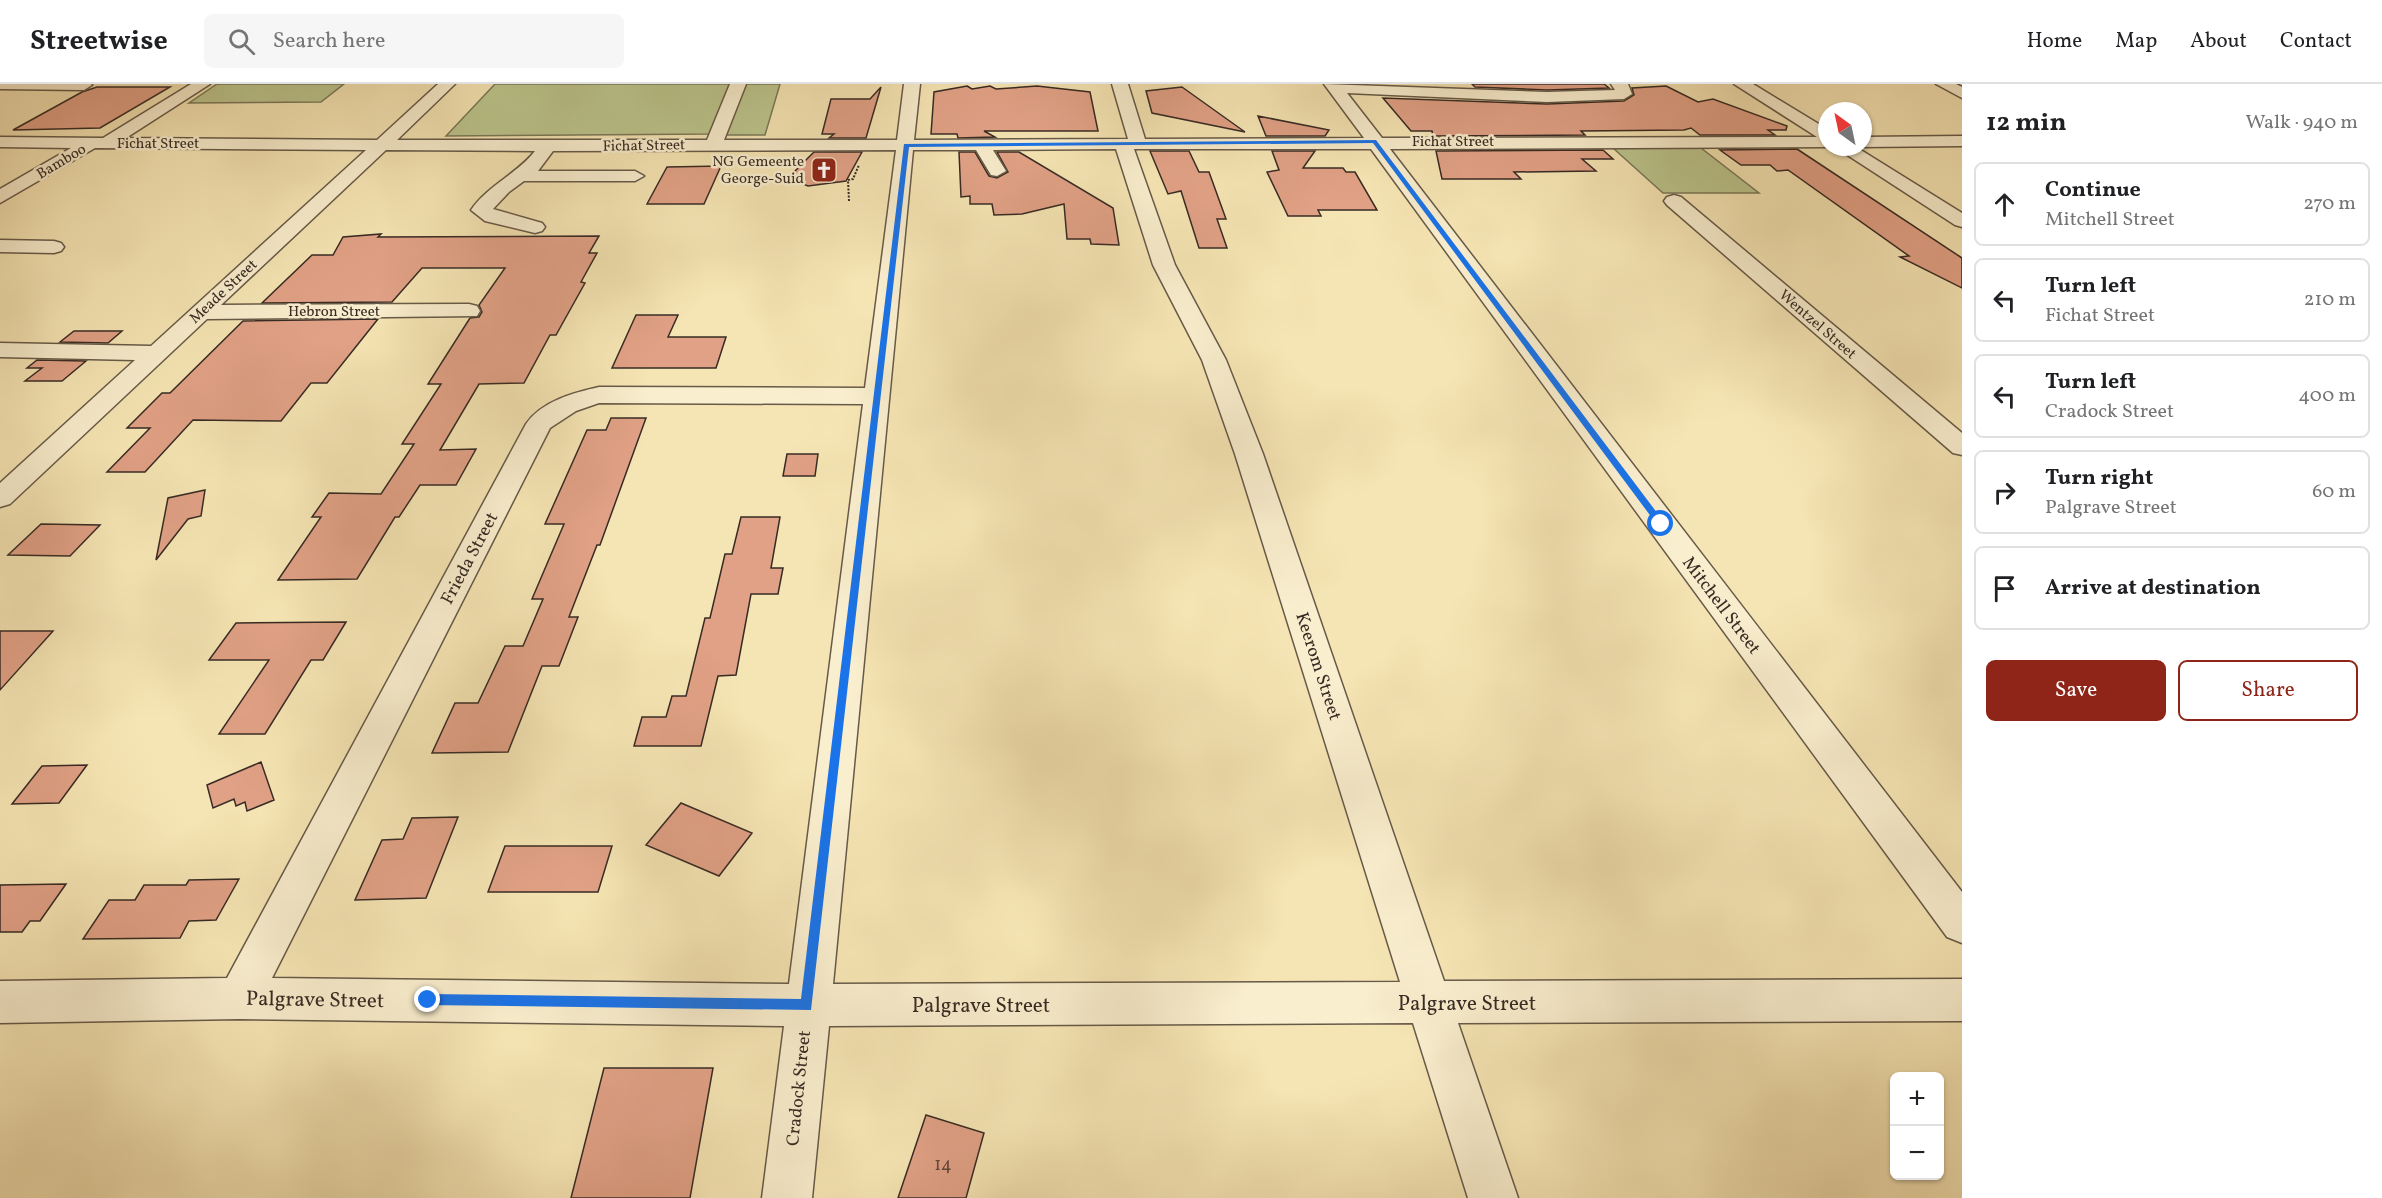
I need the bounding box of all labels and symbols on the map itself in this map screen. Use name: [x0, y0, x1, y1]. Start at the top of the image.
north arrow: [1818, 102, 1872, 156]
street label: Fichat Street: [1412, 132, 1494, 153]
street label: Fichat Street: [117, 134, 199, 155]
street label: Fichat Street: [603, 135, 685, 158]
street label: Bamboo: [33, 139, 90, 185]
place label: NG Gemeente George-Suid: [712, 152, 804, 190]
church icon: NG Gemeente George-Suid: [809, 155, 839, 185]
street label: Meade Street: [185, 255, 263, 329]
street label: Wentzel Street: [1774, 286, 1860, 365]
street label: Hebron Street: [288, 302, 380, 323]
street label: Frieda Street: [436, 508, 505, 609]
route start: [1647, 510, 1673, 536]
street label: Mitchell Street: [1676, 552, 1766, 660]
street label: Keerom Street: [1288, 609, 1347, 724]
street label: Palgrave Street: [246, 985, 384, 1016]
route end: [414, 986, 440, 1012]
street label: Palgrave Street: [1398, 990, 1536, 1019]
street label: Palgrave Street: [912, 992, 1050, 1021]
street label: Cradock Street: [781, 1029, 818, 1147]
house number: 14: [934, 1153, 952, 1178]

